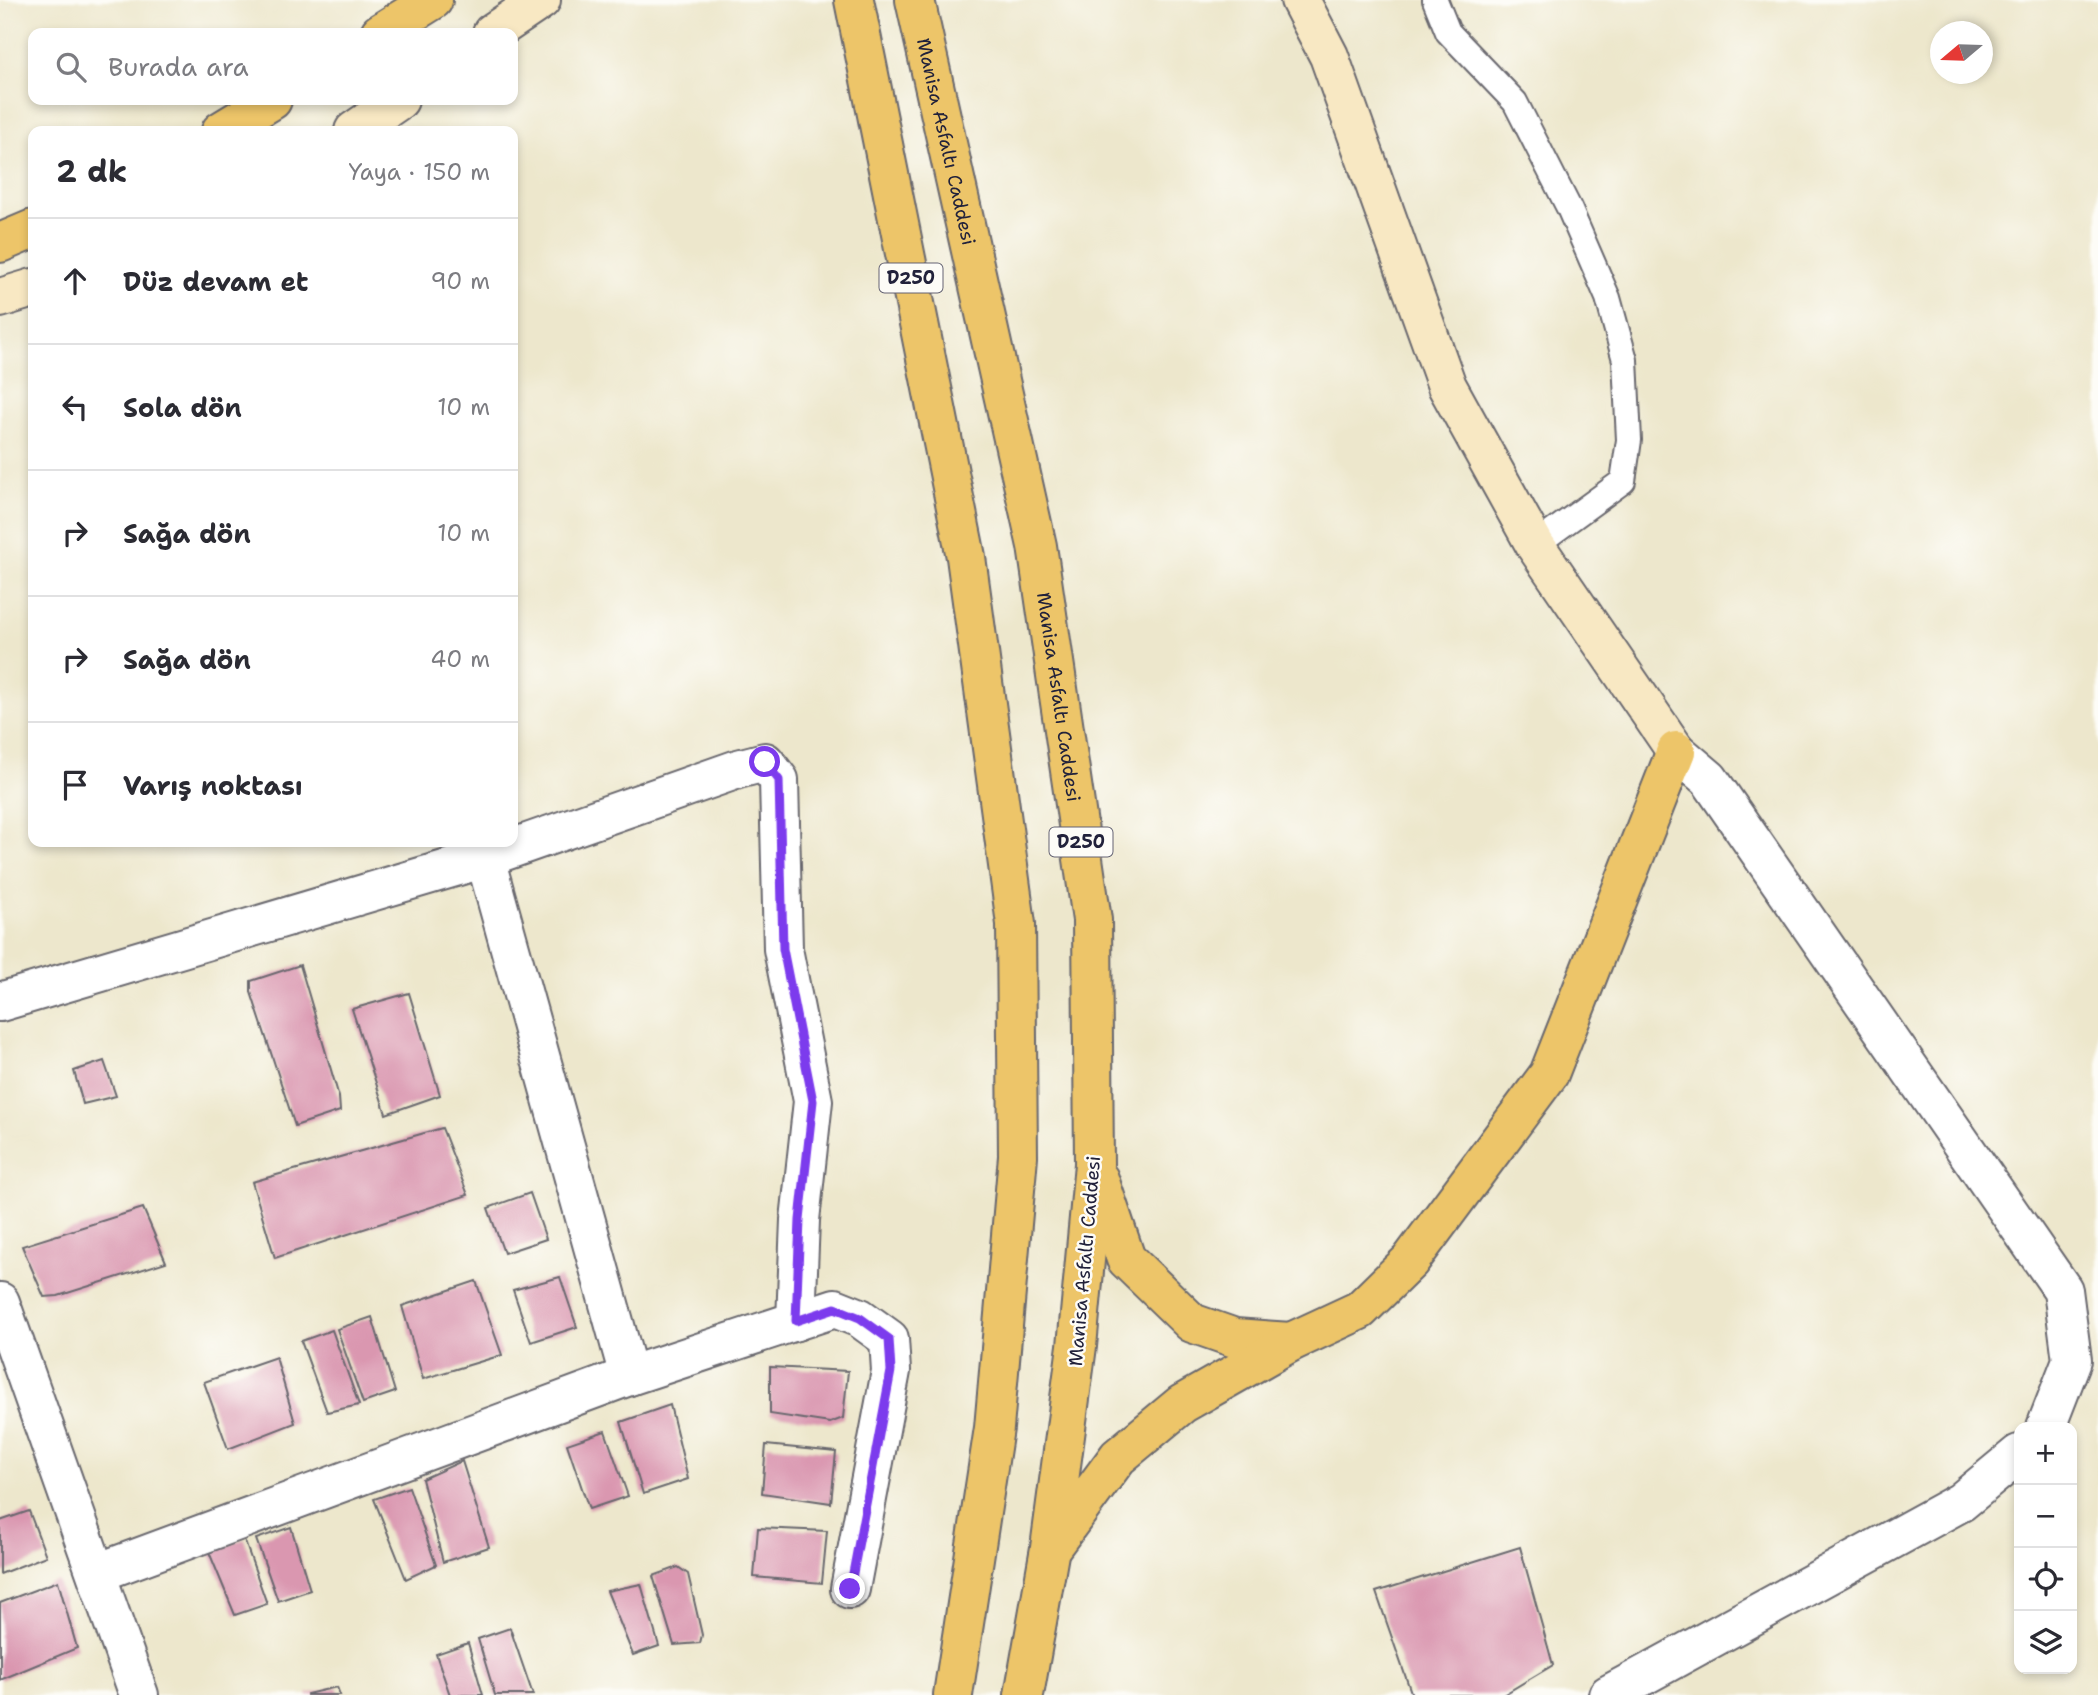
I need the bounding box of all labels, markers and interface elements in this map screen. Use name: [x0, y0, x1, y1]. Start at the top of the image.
north arrow: [1930, 21, 1993, 84]
search box: [28, 28, 518, 105]
street label: Manisa Asfaltı Caddesi: [911, 36, 981, 248]
icon: search: [52, 48, 90, 86]
text: Burada ara: [108, 49, 249, 84]
text: 2 dk: [56, 151, 127, 192]
text: Yaya · 150 m: [348, 157, 490, 187]
icon: ahead: [56, 262, 94, 300]
text: Düz devam et: [123, 264, 308, 299]
road number: D250: [880, 264, 942, 292]
text: 90 m: [430, 266, 490, 296]
icon: left: [56, 388, 94, 426]
text: Sola dön: [123, 390, 242, 425]
text: 10 m: [437, 392, 490, 422]
icon: right: [56, 514, 94, 552]
text: Sağa dön: [123, 516, 251, 551]
text: 10 m: [437, 518, 490, 548]
street label: Manisa Asfaltı Caddesi: [1031, 591, 1086, 803]
icon: right: [56, 640, 94, 678]
text: Sağa dön: [123, 642, 251, 677]
text: 40 m: [430, 644, 490, 674]
route start: [749, 746, 780, 777]
icon: arrive: [56, 766, 94, 804]
text: Varış noktası: [123, 768, 303, 803]
road number: D250: [1050, 828, 1112, 856]
street label: Manisa Asfaltı Caddesi: [1063, 1155, 1106, 1367]
map controls: [2014, 1422, 2077, 1674]
button: +: [2014, 1422, 2077, 1485]
button: −: [2014, 1485, 2077, 1548]
button: locate: [2014, 1548, 2077, 1611]
route end: [834, 1573, 865, 1604]
button: layers: [2014, 1611, 2077, 1674]

